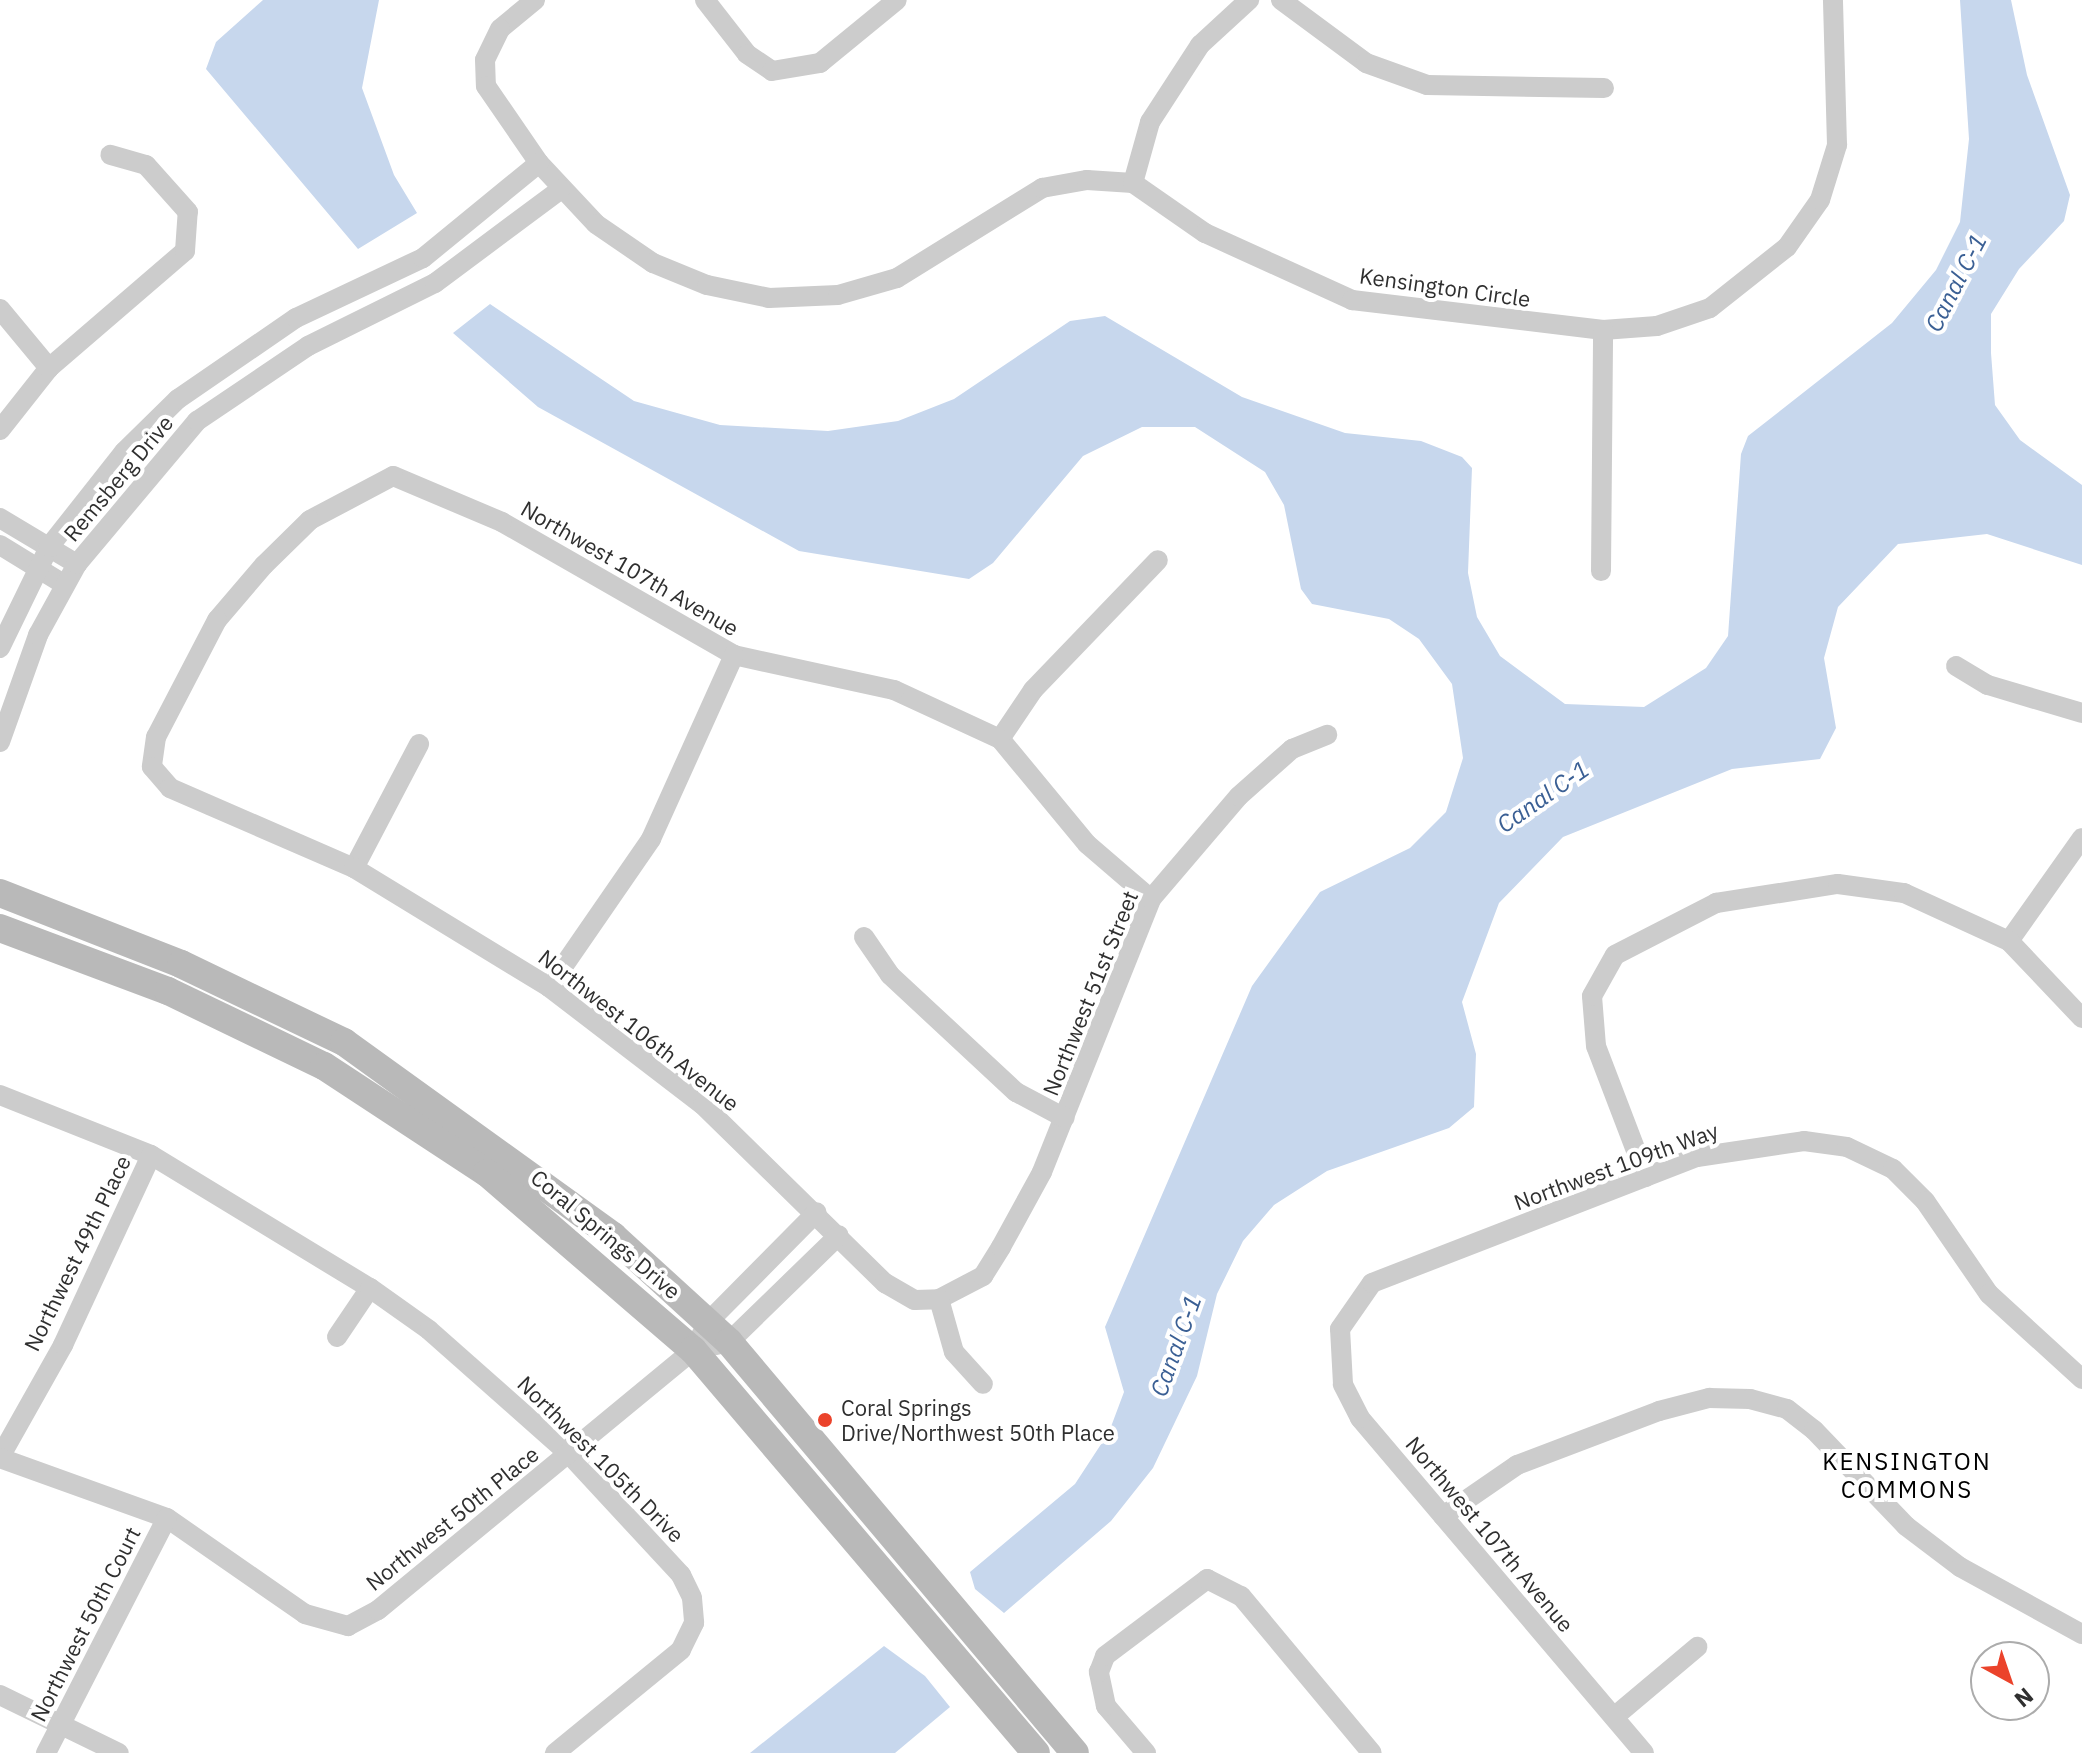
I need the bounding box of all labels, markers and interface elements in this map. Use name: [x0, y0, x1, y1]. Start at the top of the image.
water label: Canal C-1: [1919, 230, 1993, 336]
street label: Kensington Circle: [1358, 262, 1532, 312]
street label: Remsberg Drive: [58, 410, 178, 546]
street label: Northwest 107th Avenue: [516, 495, 744, 641]
water label: Canal C-1: [1492, 755, 1594, 839]
street label: Northwest 51st Street: [1037, 887, 1143, 1099]
street label: Northwest 106th Avenue: [534, 944, 744, 1116]
street label: Northwest 109th Way: [1510, 1117, 1722, 1215]
street label: Northwest 49th Place: [18, 1151, 136, 1355]
street label: Coral Springs Drive: [526, 1164, 686, 1304]
water label: Canal C-1: [1144, 1292, 1208, 1400]
street label: Northwest 105th Drive: [512, 1370, 690, 1548]
place label: Coral Springs Drive/Northwest 50th Place: [841, 1394, 1115, 1446]
marker: Coral Springs Drive/Northwest 50th Place: [816, 1411, 834, 1429]
street label: Northwest 107th Avenue: [1401, 1431, 1579, 1637]
street label: Northwest 50th Place: [360, 1440, 544, 1596]
district label: KENSINGTON COMMONS: [1822, 1448, 1992, 1504]
street label: Northwest 50th Court: [25, 1522, 145, 1726]
north arrow: [1970, 1641, 2050, 1721]
text: N: [2009, 1682, 2040, 1714]

